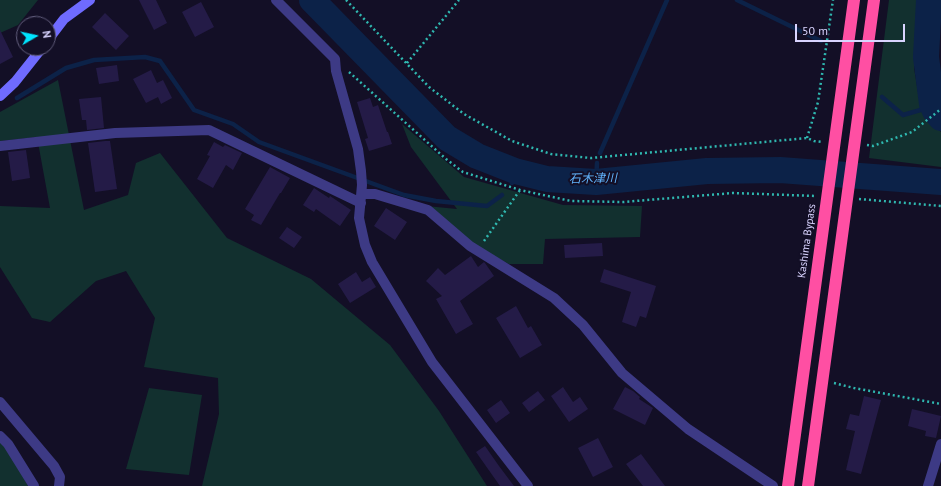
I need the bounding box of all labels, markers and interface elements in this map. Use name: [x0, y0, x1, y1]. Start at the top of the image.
north arrow: [16, 16, 56, 56]
scale bar: [797, 16, 907, 42]
text: 50 m: [802, 23, 828, 38]
text: N: [39, 30, 54, 39]
water label: 石木津川: [569, 171, 617, 187]
street label: Kashima Bypass: [795, 203, 819, 279]

